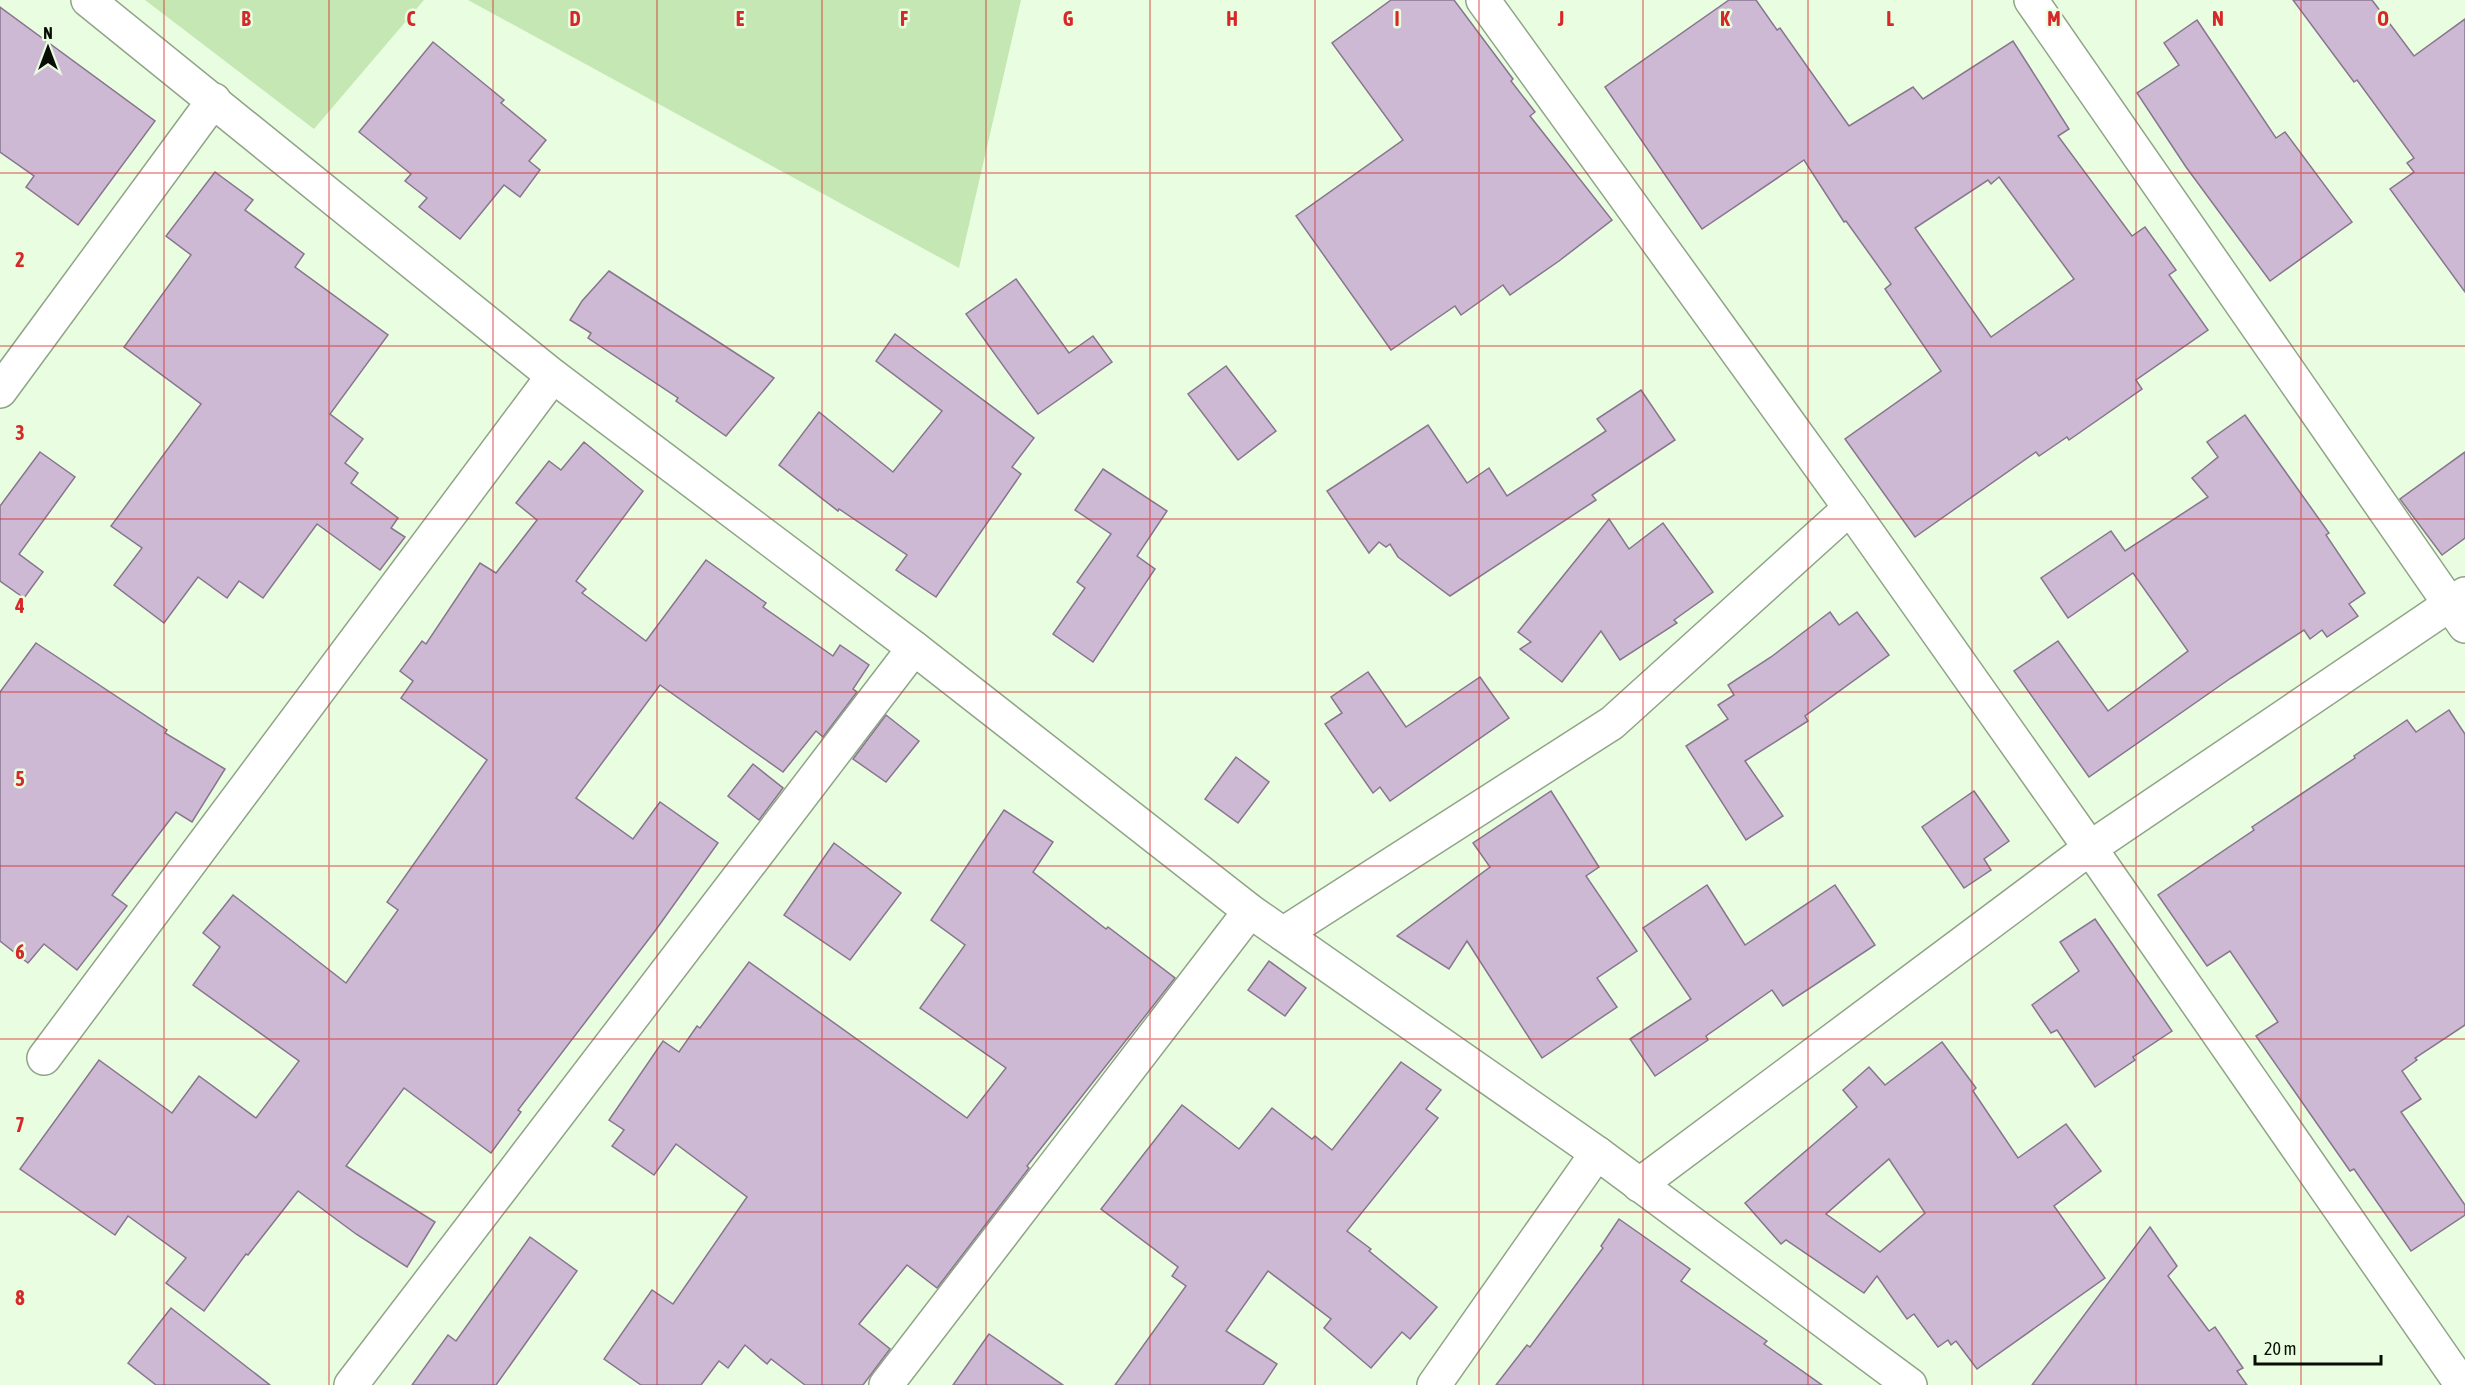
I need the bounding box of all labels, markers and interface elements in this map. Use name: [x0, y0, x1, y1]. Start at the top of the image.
text: B: [241, 7, 251, 30]
text: C: [407, 7, 416, 30]
text: D: [569, 7, 581, 30]
text: E: [736, 7, 745, 30]
text: F: [900, 7, 908, 30]
text: G: [1063, 7, 1074, 30]
text: H: [1226, 7, 1238, 30]
text: I: [1394, 7, 1400, 30]
text: J: [1557, 7, 1564, 30]
text: K: [1720, 7, 1730, 30]
text: L: [1886, 7, 1894, 30]
text: M: [2047, 7, 2061, 30]
text: N: [2212, 7, 2224, 30]
text: O: [2377, 7, 2389, 30]
north arrow: [18, 18, 78, 78]
text: N: [43, 24, 53, 42]
text: 2: [15, 248, 25, 271]
text: 3: [15, 421, 25, 444]
text: 4: [14, 594, 25, 617]
text: 5: [15, 767, 25, 790]
text: 6: [15, 940, 25, 963]
text: 7: [15, 1113, 25, 1136]
text: 8: [15, 1286, 25, 1309]
scale bar: [2255, 1328, 2381, 1366]
text: 20 m: [2264, 1338, 2296, 1359]

